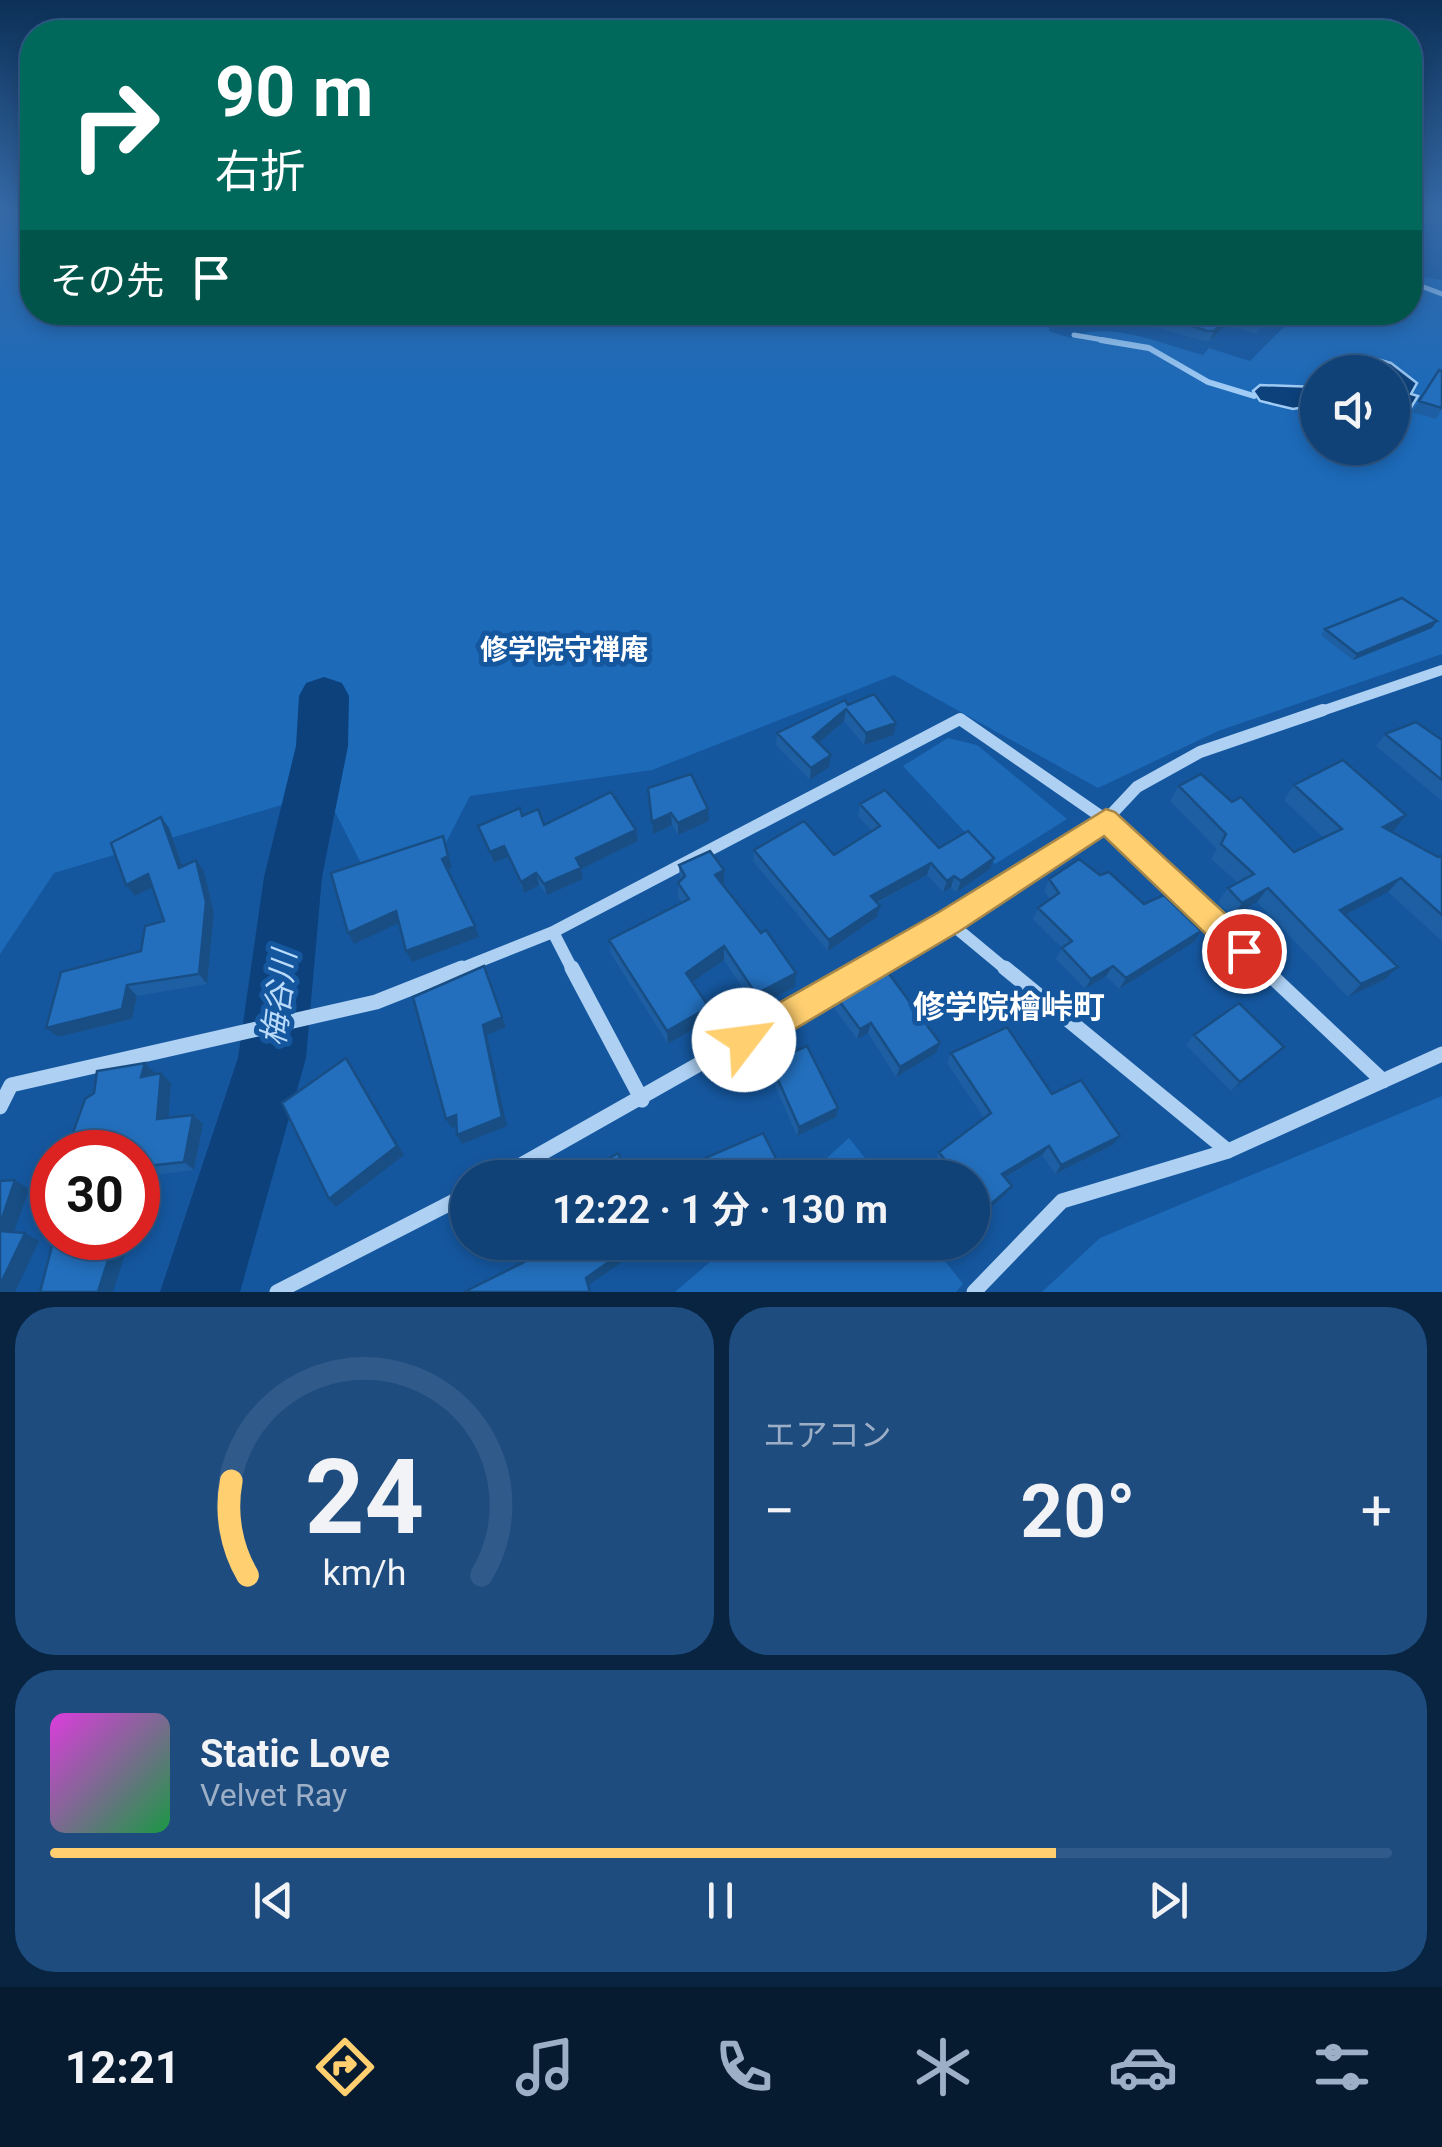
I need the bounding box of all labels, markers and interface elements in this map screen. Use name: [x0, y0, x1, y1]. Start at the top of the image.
text: 90 m: [215, 51, 373, 133]
icon: right: [50, 60, 180, 190]
text: 右折: [215, 145, 305, 198]
icon: arrive: [184, 250, 239, 305]
text: その先: [50, 259, 164, 303]
map controls: [1300, 355, 1410, 465]
button: sound: [1300, 355, 1410, 465]
district label: 修学院守禅庵: [480, 633, 648, 666]
pin: [1202, 909, 1287, 994]
icon: arrive: [1217, 924, 1272, 979]
water label: 梅谷川: [254, 945, 304, 1048]
position arrow: [692, 988, 796, 1092]
district label: 修学院檜峠町: [913, 988, 1105, 1026]
speed limit sign: 30: [30, 1130, 160, 1260]
text: 12:22 · 1 分 · 130 m: [552, 1188, 888, 1232]
text: エアコン: [764, 1416, 892, 1454]
text: 24: [305, 1437, 424, 1558]
text: 20°: [1020, 1467, 1136, 1555]
text: −: [764, 1479, 795, 1543]
text: +: [1361, 1479, 1392, 1543]
text: km/h: [322, 1552, 406, 1594]
text: Static Love: [200, 1732, 390, 1776]
text: Velvet Ray: [200, 1776, 347, 1814]
icon: previous: [246, 1873, 301, 1928]
icon: pause: [693, 1873, 748, 1928]
icon: next: [1141, 1873, 1196, 1928]
icon: directions: [310, 2032, 380, 2102]
icon: music: [510, 2032, 580, 2102]
icon: phone: [709, 2032, 779, 2102]
icon: climate: [908, 2032, 978, 2102]
icon: car: [1108, 2032, 1178, 2102]
icon: filters: [1307, 2032, 1377, 2102]
text: 12:21: [65, 2041, 181, 2094]

